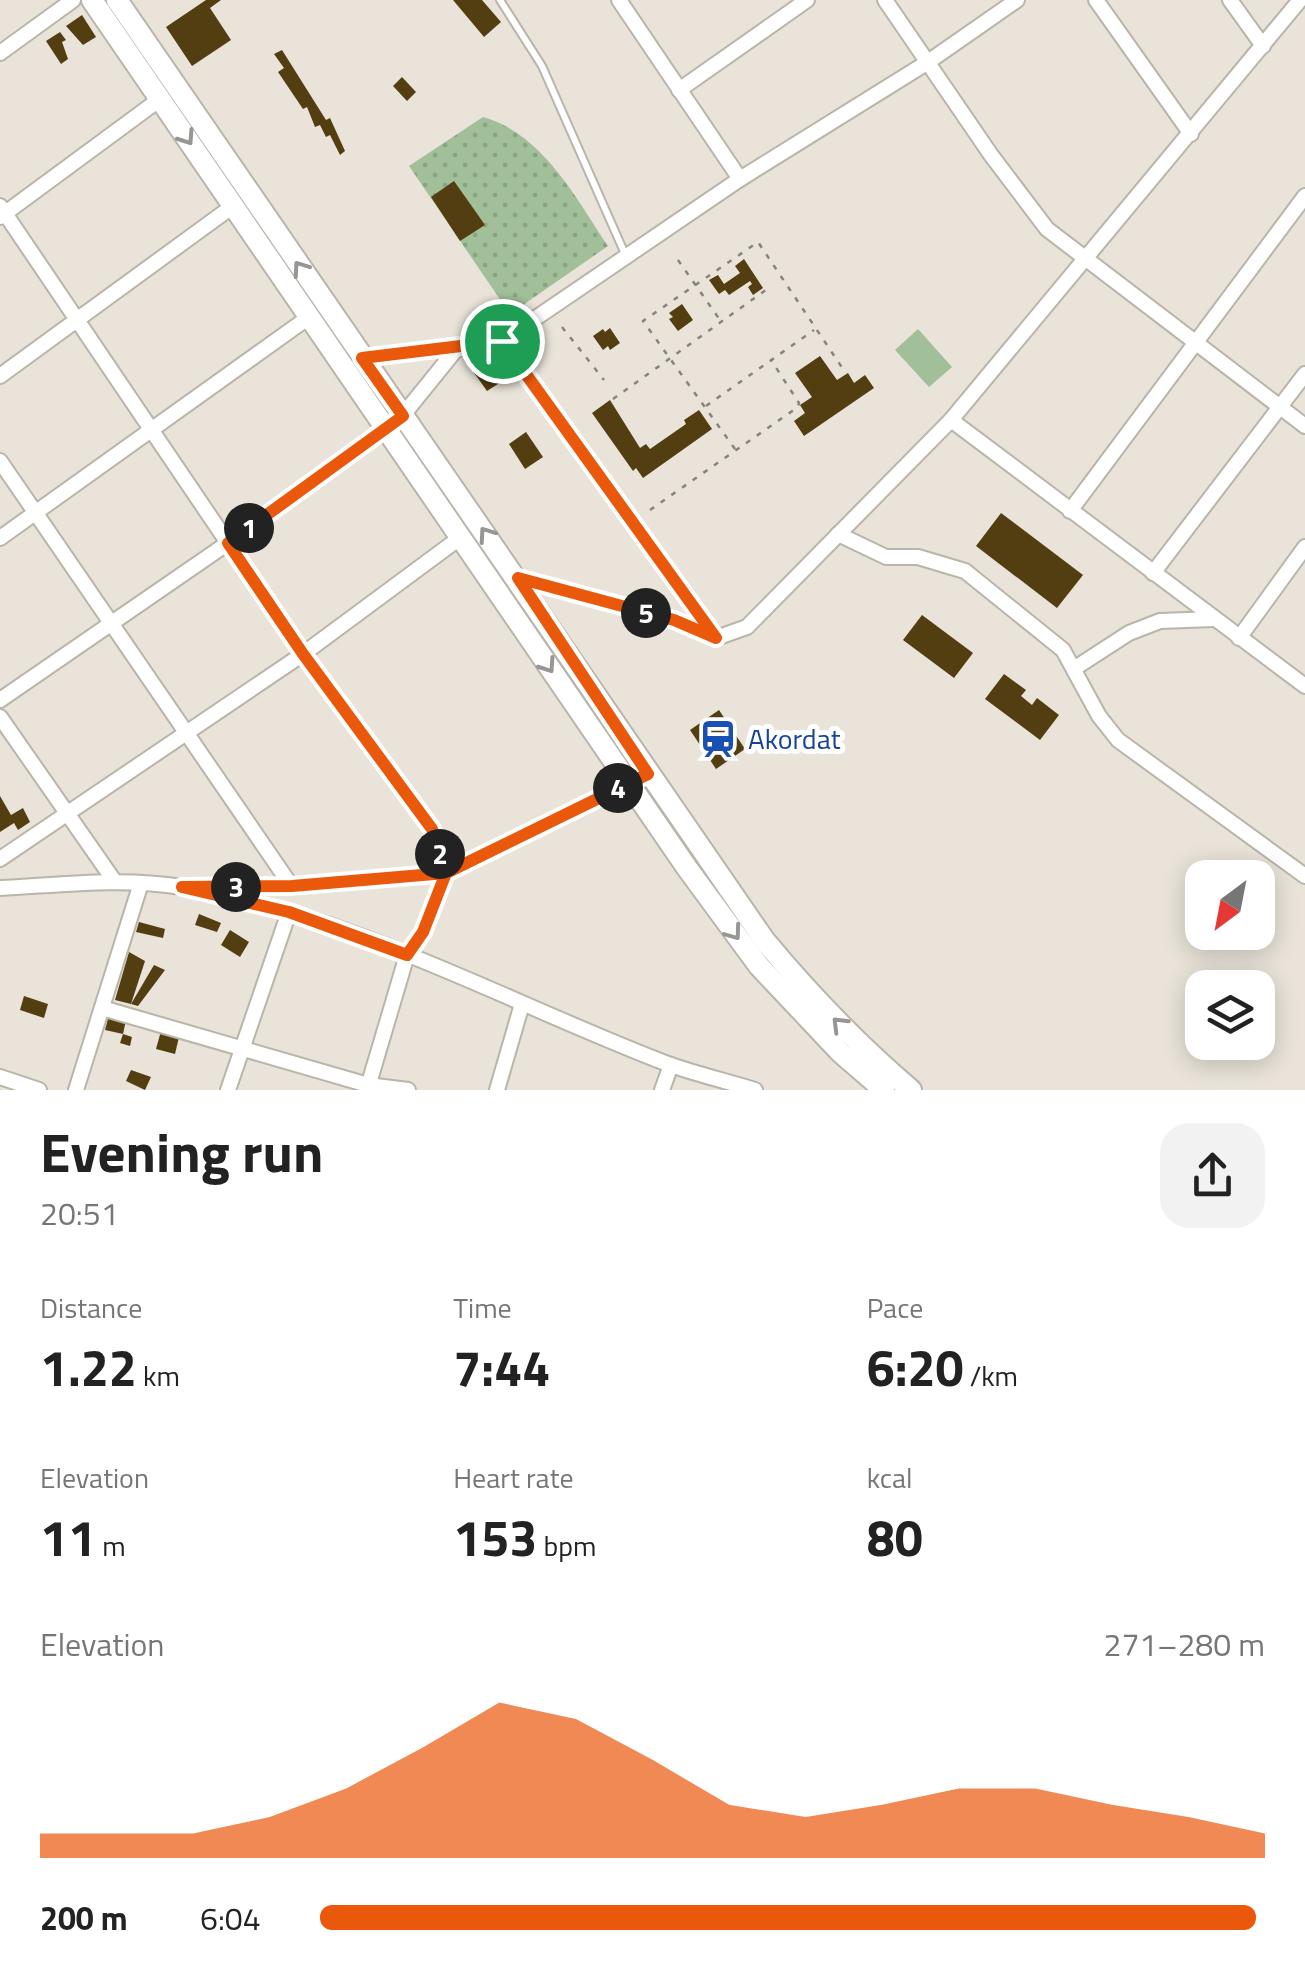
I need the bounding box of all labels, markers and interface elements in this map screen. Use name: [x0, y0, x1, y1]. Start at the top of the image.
one-way arrow: [174, 128, 193, 146]
one-way arrow: [294, 260, 312, 279]
pin: [460, 299, 545, 384]
icon: arrive: [475, 314, 530, 369]
pin: 1: [224, 503, 274, 553]
text: 1: [241, 506, 257, 549]
one-way arrow: [480, 526, 499, 545]
pin: 5: [621, 588, 671, 638]
text: 5: [638, 591, 654, 634]
one-way arrow: [536, 655, 555, 673]
place label: Akordat: [748, 717, 841, 760]
station icon: Akordat: [697, 718, 739, 760]
pin: 4: [593, 763, 643, 813]
text: 4: [610, 766, 626, 809]
pin: 2: [415, 829, 465, 879]
text: 2: [432, 832, 448, 875]
north arrow: [1185, 860, 1275, 950]
map controls: [1185, 860, 1275, 1060]
pin: 3: [211, 862, 261, 912]
text: 3: [228, 865, 244, 908]
one-way arrow: [722, 921, 741, 940]
button: layers: [1185, 970, 1275, 1060]
one-way arrow: [833, 1018, 851, 1036]
text: Evening run: [40, 1110, 323, 1193]
button: share: [1160, 1123, 1265, 1228]
text: 20:51: [40, 1189, 119, 1237]
text: Distance: [40, 1286, 142, 1329]
text: Time: [453, 1286, 512, 1329]
text: Pace: [867, 1286, 923, 1329]
text: 1.22: [40, 1329, 137, 1405]
text: 7:44: [453, 1329, 550, 1405]
text: 6:20: [867, 1329, 963, 1405]
text: km: [137, 1354, 180, 1397]
text: /km: [963, 1354, 1018, 1397]
text: Elevation: [40, 1456, 149, 1499]
text: Heart rate: [453, 1456, 574, 1499]
text: kcal: [867, 1456, 912, 1499]
text: 11: [40, 1499, 96, 1575]
text: 153: [453, 1499, 537, 1575]
text: 80: [867, 1499, 923, 1575]
text: m: [96, 1524, 126, 1567]
text: bpm: [537, 1524, 596, 1567]
text: Elevation: [40, 1620, 164, 1668]
text: 271–280 m: [1103, 1620, 1265, 1668]
text: 200 m: [40, 1894, 128, 1942]
text: 6:04: [200, 1894, 261, 1942]

